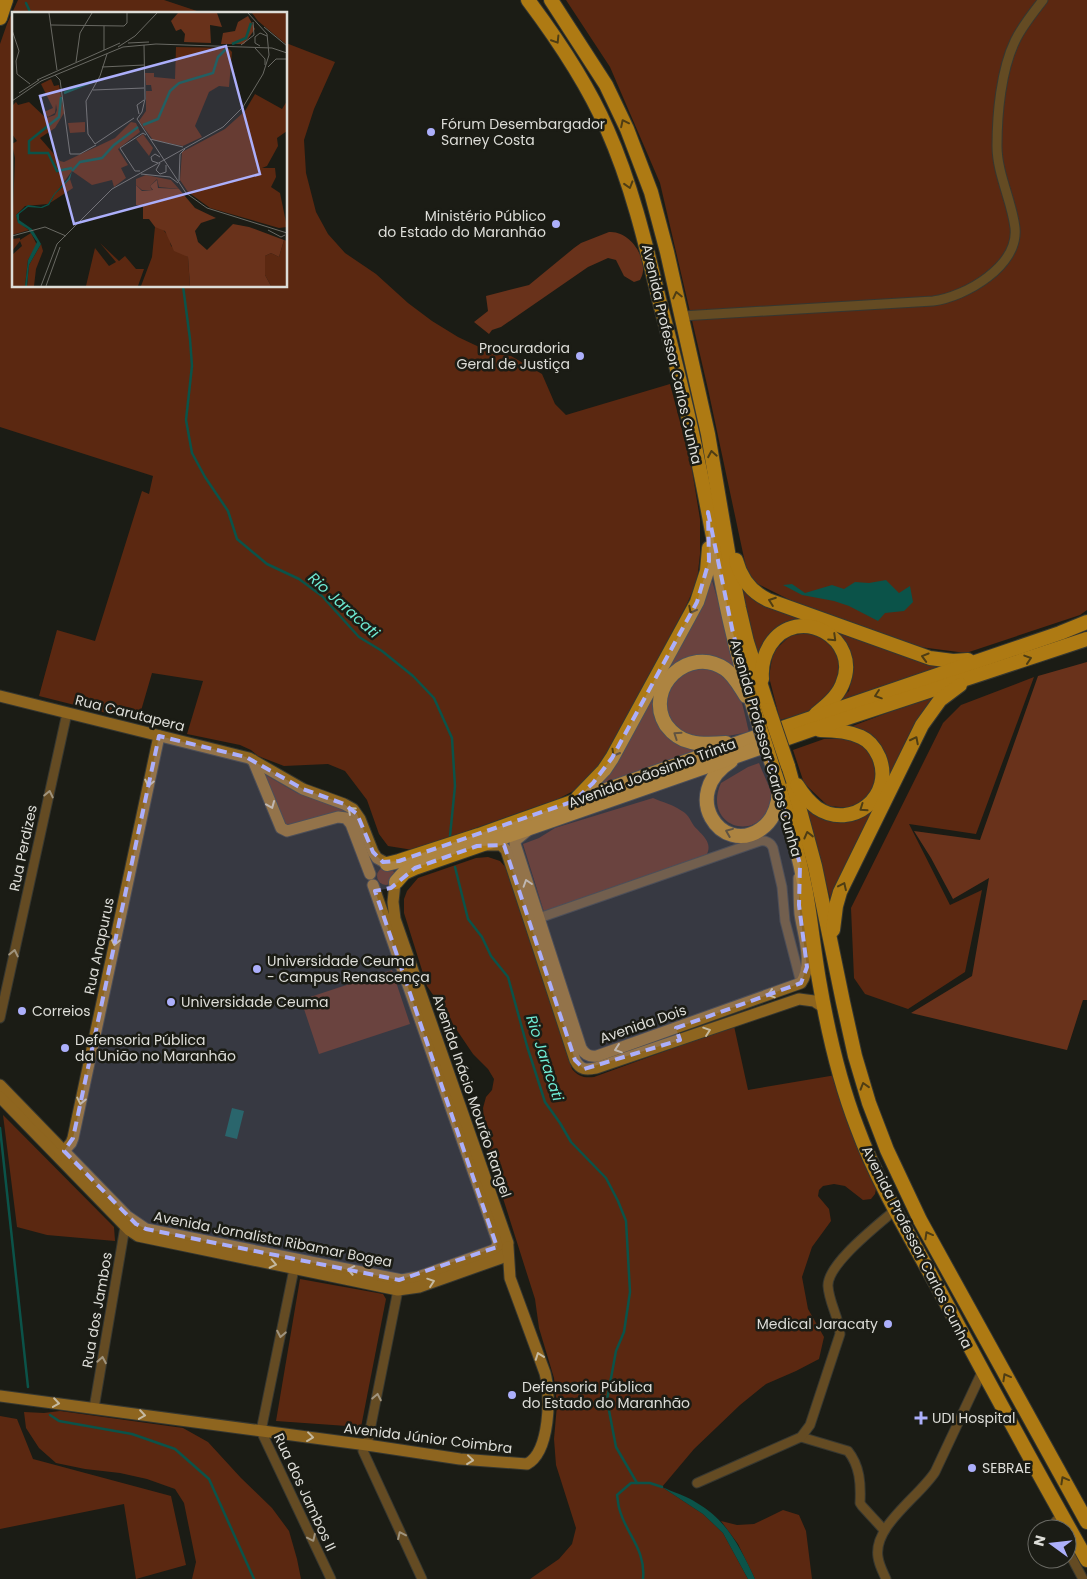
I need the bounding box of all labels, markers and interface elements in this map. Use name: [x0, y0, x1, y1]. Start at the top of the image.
inset map: [12, 12, 288, 288]
one-way arrow: [550, 34, 559, 44]
place label: Fórum Desembargador Sarney Costa: [441, 114, 605, 150]
one-way arrow: [620, 119, 630, 128]
marker: Fórum Desembargador Sarney Costa: [425, 126, 437, 138]
one-way arrow: [623, 180, 633, 188]
place label: Ministério Público do Estado do Maranhão: [378, 206, 546, 242]
marker: Ministério Público do Estado do Maranhão: [550, 218, 562, 230]
street label: Avenida Professor Carlos Cunha: [637, 242, 707, 466]
one-way arrow: [672, 290, 683, 299]
place label: Procuradoria Geral de Justiça: [456, 338, 570, 374]
marker: Procuradoria Geral de Justiça: [574, 350, 586, 362]
one-way arrow: [707, 449, 717, 458]
water label: Rio Jaracati: [304, 567, 384, 643]
one-way arrow: [769, 597, 777, 607]
one-way arrow: [688, 605, 698, 614]
one-way arrow: [827, 633, 836, 642]
street label: Avenida Professor Carlos Cunha: [725, 637, 807, 859]
one-way arrow: [921, 652, 930, 662]
one-way arrow: [1024, 654, 1032, 664]
street label: Rua Carutapera: [73, 690, 187, 736]
one-way arrow: [874, 690, 883, 700]
one-way arrow: [674, 732, 683, 741]
street label: Avenida Joãosinho Trinta: [565, 733, 739, 813]
one-way arrow: [908, 737, 918, 746]
one-way arrow: [611, 748, 621, 757]
one-way arrow: [144, 779, 155, 788]
one-way arrow: [43, 790, 54, 799]
one-way arrow: [265, 800, 276, 809]
one-way arrow: [859, 802, 869, 811]
street label: Rua Perdizes: [4, 803, 42, 893]
one-way arrow: [348, 806, 357, 815]
one-way arrow: [725, 827, 734, 838]
one-way arrow: [803, 830, 814, 839]
one-way arrow: [523, 879, 533, 888]
one-way arrow: [836, 882, 847, 891]
street label: Rua Anapurus: [79, 896, 119, 996]
one-way arrow: [110, 938, 121, 947]
one-way arrow: [8, 949, 19, 957]
place label: Universidade Ceuma - Campus Renascença: [267, 951, 430, 987]
marker: Universidade Ceuma - Campus Renascença: [251, 963, 263, 975]
one-way arrow: [767, 989, 776, 999]
place label: Universidade Ceuma: [181, 992, 329, 1012]
street label: Avenida Inácio Mourão Rangel: [428, 992, 516, 1200]
marker: Universidade Ceuma: [165, 996, 177, 1008]
street label: Avenida Dois: [597, 1000, 689, 1048]
place label: Correios: [32, 1001, 91, 1021]
marker: Correios: [16, 1005, 28, 1017]
water label: Rio Jaracati: [521, 1012, 569, 1104]
one-way arrow: [702, 1026, 711, 1036]
place label: Defensoria Pública da União no Maranhão: [75, 1030, 236, 1066]
marker: Defensoria Pública da União no Maranhão: [59, 1042, 71, 1054]
one-way arrow: [614, 1043, 622, 1053]
one-way arrow: [860, 1082, 870, 1091]
one-way arrow: [76, 1097, 87, 1106]
street label: Avenida Professor Carlos Cunha: [857, 1142, 977, 1352]
street label: Avenida Jornalista Ribamar Bogea: [152, 1206, 394, 1272]
one-way arrow: [924, 1232, 934, 1241]
street label: Rua dos Jambos: [77, 1251, 117, 1369]
one-way arrow: [268, 1258, 277, 1269]
one-way arrow: [347, 1266, 355, 1276]
one-way arrow: [427, 1278, 435, 1288]
place label: Medical Jaracaty: [757, 1314, 878, 1334]
marker: Medical Jaracaty: [882, 1318, 894, 1330]
one-way arrow: [276, 1329, 286, 1338]
one-way arrow: [535, 1352, 545, 1360]
one-way arrow: [97, 1356, 107, 1364]
one-way arrow: [1003, 1374, 1013, 1383]
place label: Defensoria Pública do Estado do Maranhão: [522, 1377, 690, 1413]
marker: Defensoria Pública do Estado do Maranhão: [506, 1389, 518, 1401]
one-way arrow: [371, 1393, 381, 1401]
one-way arrow: [53, 1397, 61, 1408]
place label: UDI Hospital: [932, 1408, 1015, 1428]
one-way arrow: [138, 1409, 146, 1419]
marker: UDI Hospital: [914, 1411, 928, 1425]
street label: Avenida Júnior Coimbra: [343, 1418, 513, 1458]
street label: Rua dos Jambos II: [269, 1430, 341, 1554]
one-way arrow: [306, 1431, 314, 1442]
one-way arrow: [467, 1454, 475, 1465]
place label: SEBRAE: [982, 1458, 1031, 1478]
marker: SEBRAE: [966, 1462, 978, 1474]
one-way arrow: [1060, 1477, 1070, 1486]
north arrow: [1027, 1519, 1077, 1569]
one-way arrow: [397, 1531, 407, 1540]
one-way arrow: [305, 1533, 316, 1542]
text: N: [1028, 1533, 1050, 1548]

